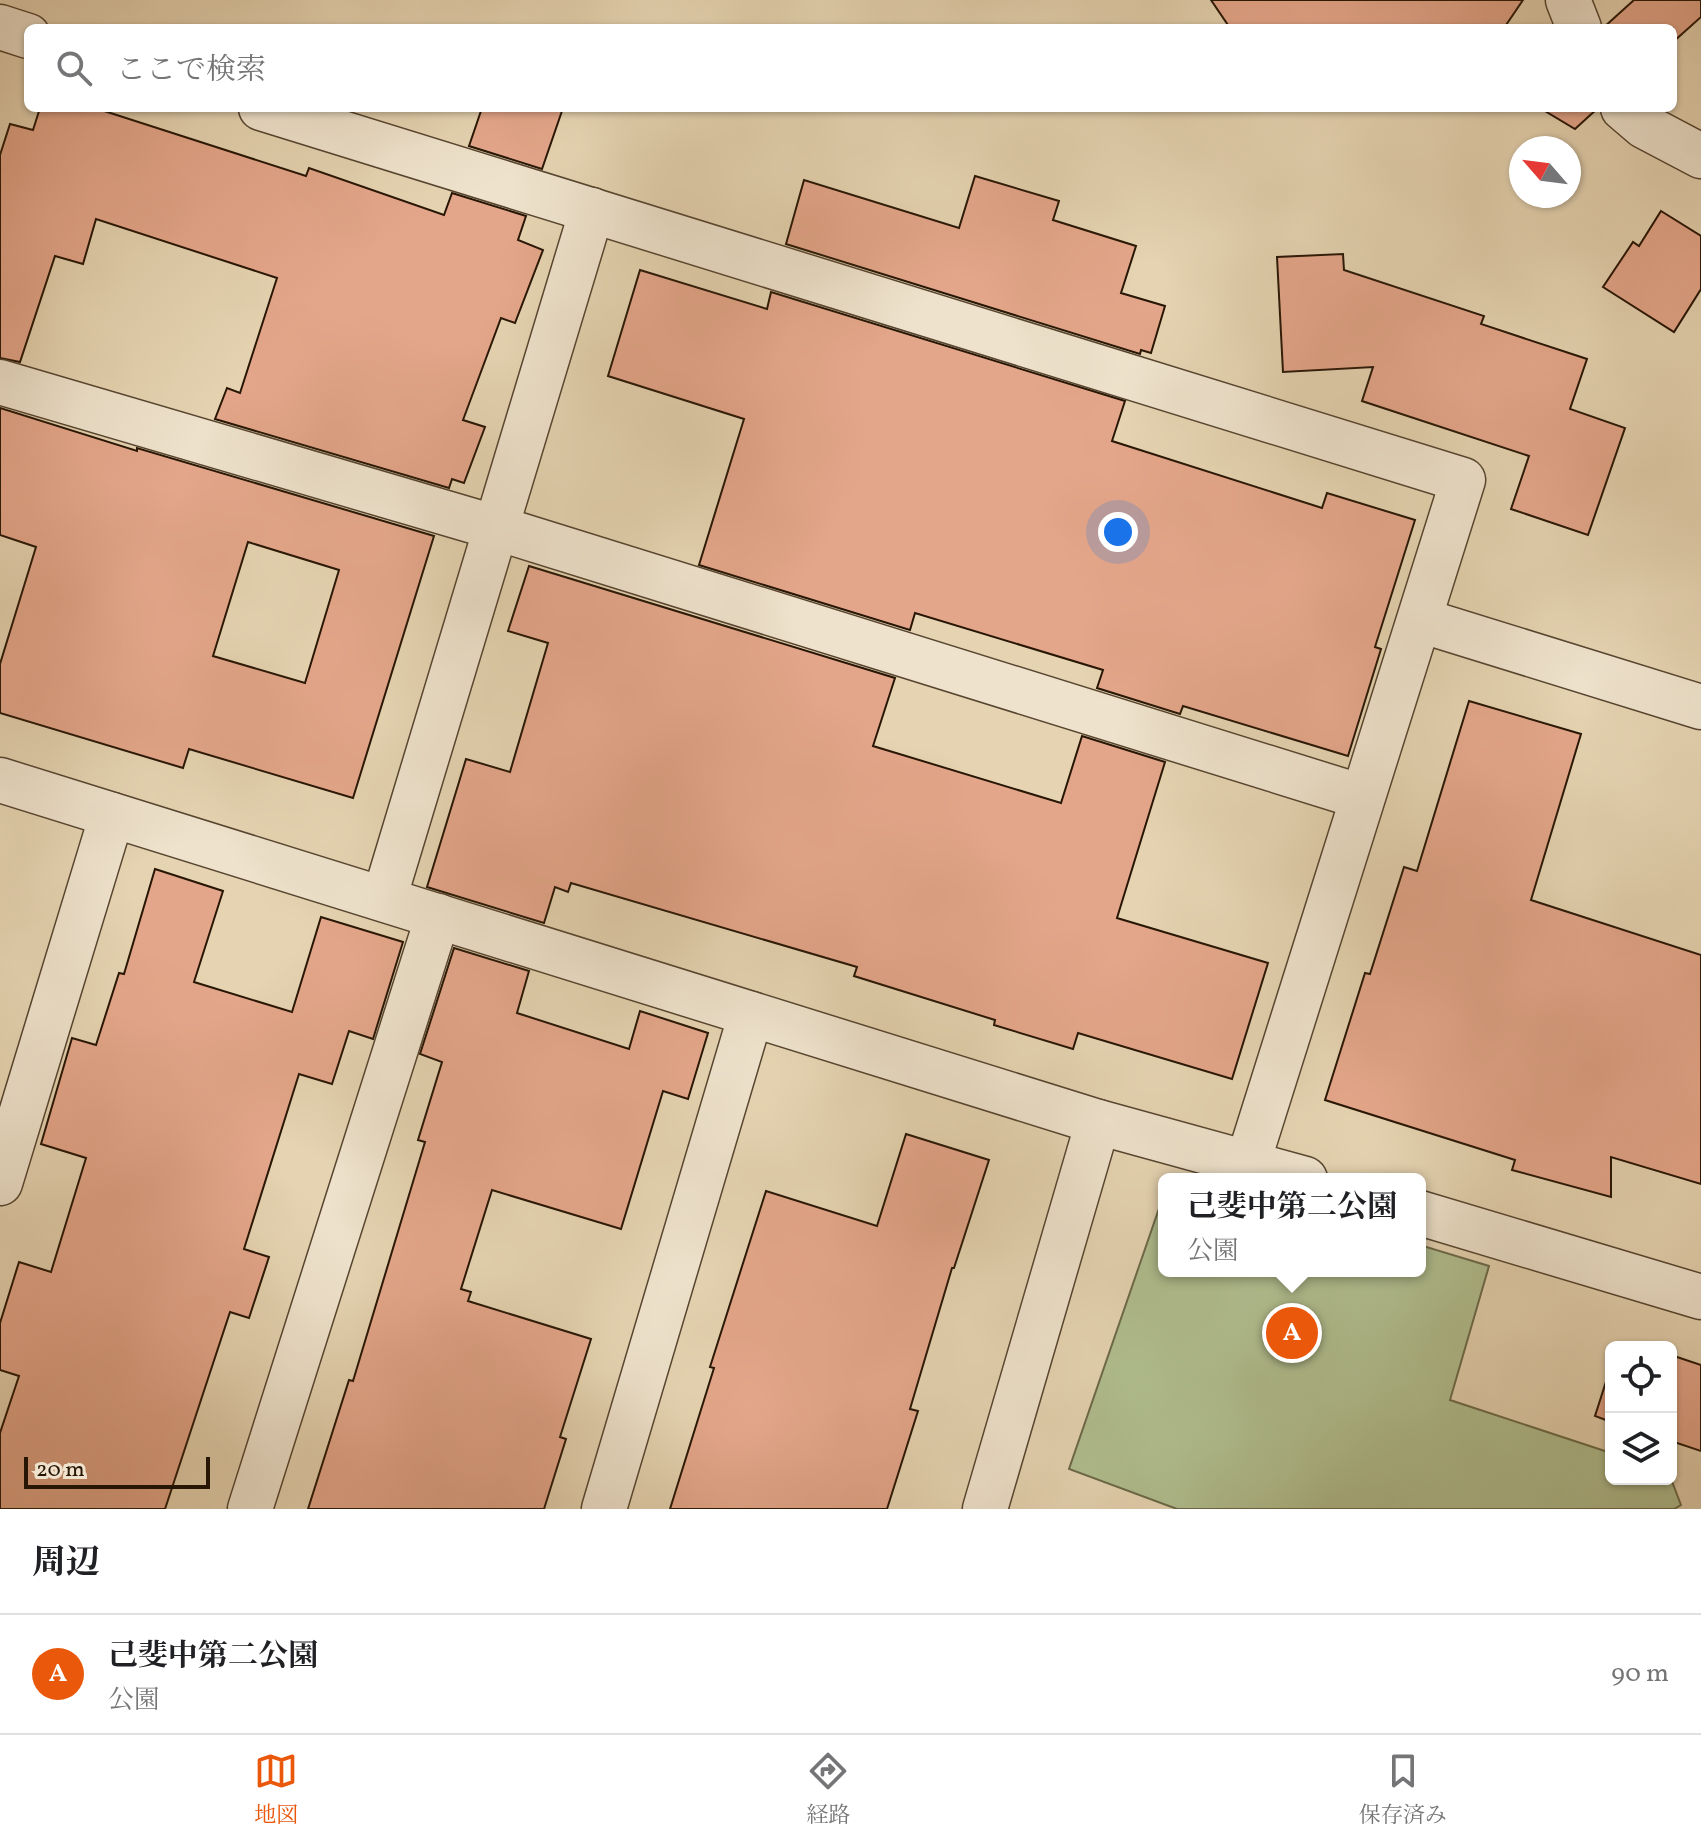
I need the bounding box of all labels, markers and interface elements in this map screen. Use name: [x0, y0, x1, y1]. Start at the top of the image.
search box: [24, 24, 1677, 112]
icon: search: [52, 46, 96, 90]
text: ここで検索: [116, 50, 266, 92]
north arrow: [1509, 136, 1581, 208]
your location: [1098, 512, 1138, 552]
popup: [1158, 1173, 1426, 1277]
text: 己斐中第二公園: [1187, 1187, 1397, 1229]
text: 公園: [1187, 1234, 1239, 1270]
pin: A: [1266, 1303, 1318, 1363]
map controls: [1605, 1341, 1677, 1485]
button: locate: [1605, 1341, 1677, 1413]
button: layers: [1605, 1413, 1677, 1485]
scale bar: [24, 1453, 210, 1489]
text: 20 m: [36, 1455, 85, 1486]
text: 周辺: [32, 1541, 100, 1588]
text: 己斐中第二公園: [108, 1636, 318, 1678]
text: A: [49, 1656, 67, 1692]
text: 90 m: [1611, 1656, 1669, 1692]
text: 公園: [108, 1683, 160, 1719]
tab: 地図: [254, 1749, 298, 1832]
tab: 経路: [806, 1749, 851, 1832]
tab: 保存済み: [1359, 1749, 1447, 1832]

